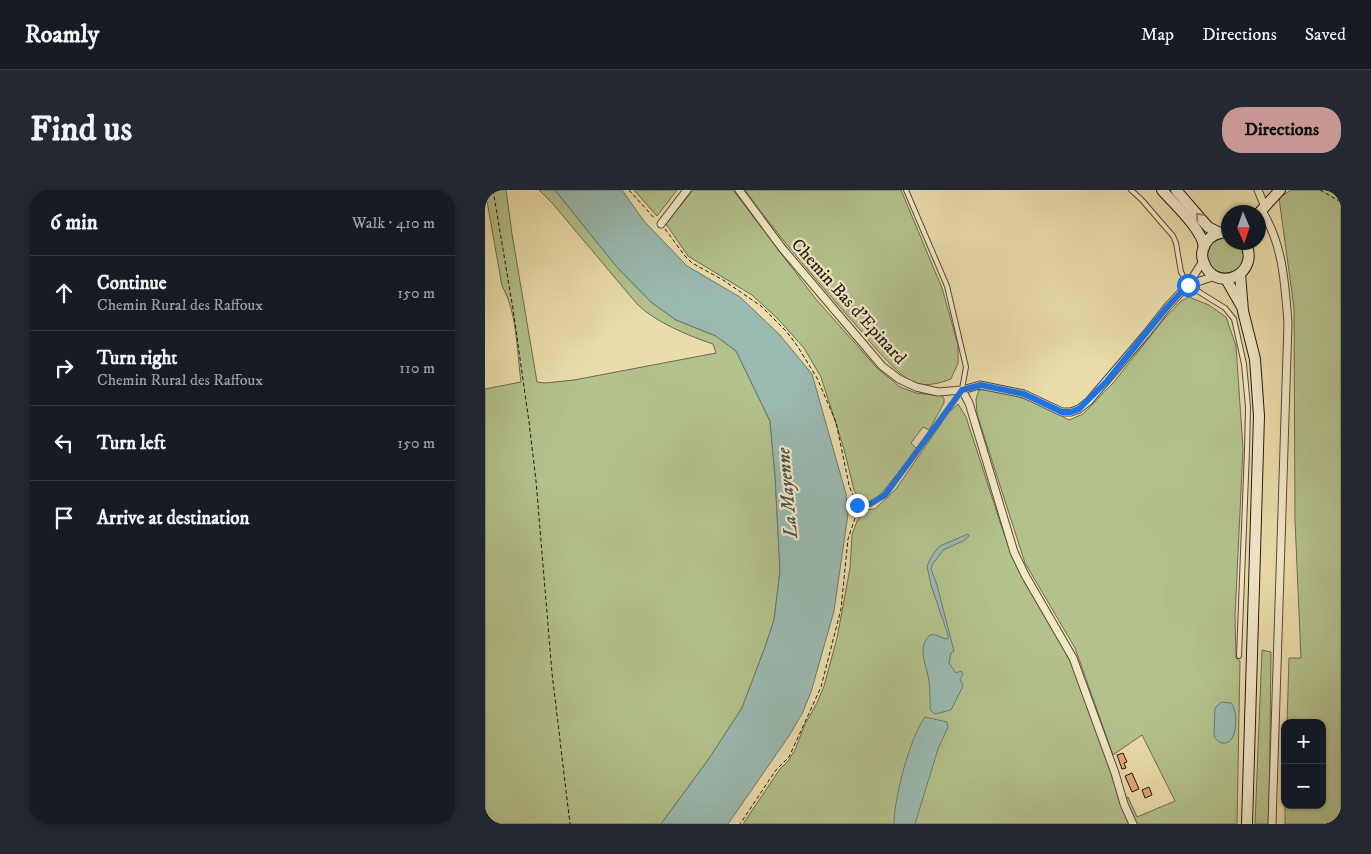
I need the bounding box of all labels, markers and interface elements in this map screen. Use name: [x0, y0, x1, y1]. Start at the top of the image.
text: Roamly: [25, 20, 99, 50]
text: Map: [1141, 24, 1174, 46]
text: Directions: [1202, 24, 1277, 46]
text: Saved: [1305, 24, 1346, 46]
button: Directions: [1222, 107, 1341, 153]
text: Find us: [30, 108, 132, 152]
north arrow: [1221, 205, 1266, 250]
text: 6 min: [50, 210, 98, 236]
text: Walk · 410 m: [352, 213, 435, 233]
one-way arrow: [1196, 213, 1205, 222]
street label: Chemin Bas d'Epinard: [786, 234, 911, 369]
text: Continue: [97, 272, 167, 295]
route start: [1177, 274, 1200, 297]
icon: ahead: [50, 279, 78, 307]
text: 150 m: [397, 283, 435, 303]
text: Chemin Rural des Raffoux: [97, 295, 263, 315]
text: Turn right: [97, 347, 177, 370]
icon: right: [50, 354, 78, 382]
text: 110 m: [399, 358, 435, 378]
text: Chemin Rural des Raffoux: [97, 370, 263, 390]
icon: left: [50, 429, 78, 457]
text: Turn left: [97, 432, 166, 455]
text: 150 m: [397, 433, 435, 453]
water label: La Mayenne: [772, 446, 803, 540]
route end: [846, 494, 869, 517]
icon: arrive: [50, 504, 78, 532]
text: Arrive at destination: [97, 507, 249, 530]
map controls: [1281, 719, 1326, 809]
button: +: [1281, 719, 1326, 764]
button: −: [1281, 764, 1326, 809]

